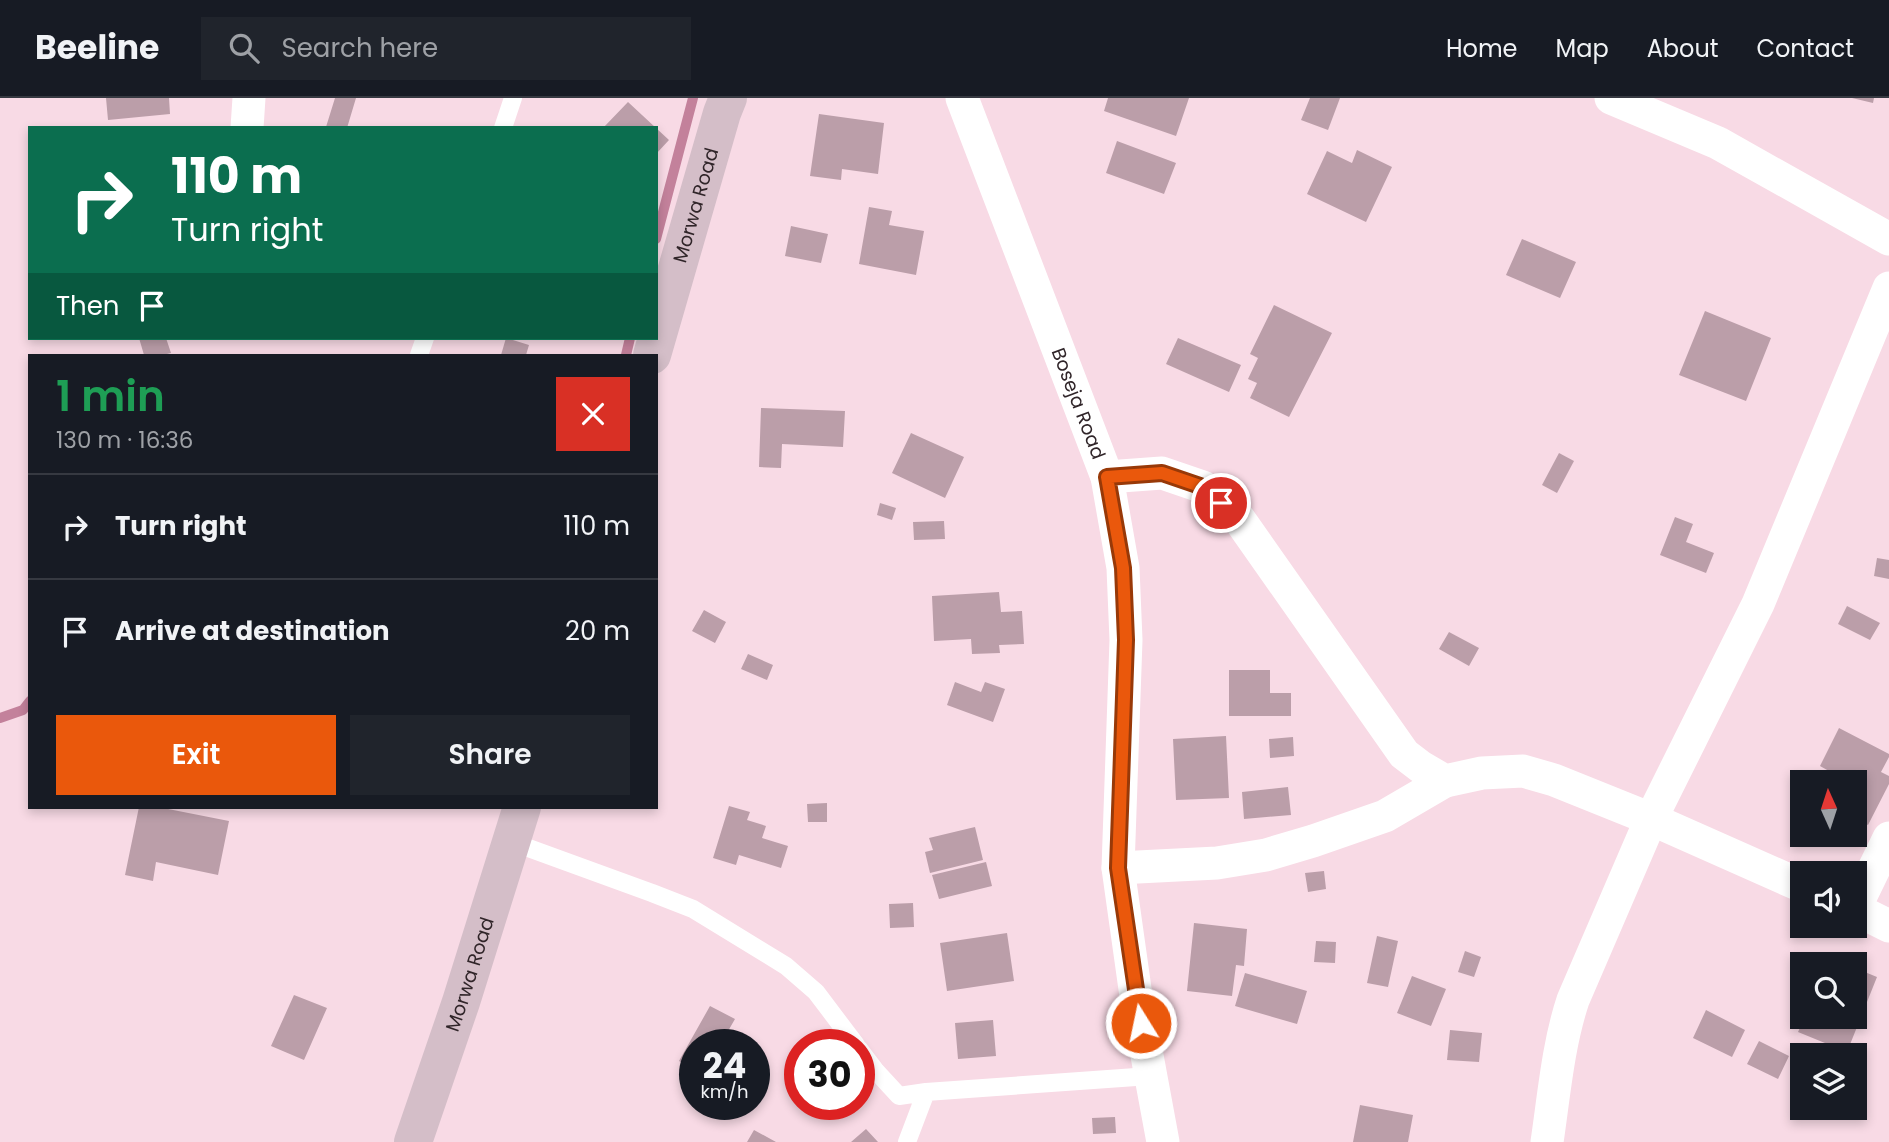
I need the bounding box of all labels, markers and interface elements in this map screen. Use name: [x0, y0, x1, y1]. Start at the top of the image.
search box: [201, 17, 691, 80]
text: Beeline: [35, 24, 159, 71]
icon: search: [225, 29, 263, 67]
text: Search here: [281, 30, 438, 66]
text: Home: [1446, 32, 1518, 65]
text: Map: [1556, 32, 1609, 65]
text: About: [1647, 32, 1718, 65]
text: Contact: [1756, 32, 1854, 65]
text: 110 m: [171, 142, 302, 210]
street label: Morwa Road: [666, 145, 725, 266]
icon: right: [56, 154, 147, 245]
text: Turn right: [171, 207, 323, 252]
icon: arrive: [133, 287, 171, 325]
text: Then: [56, 288, 119, 324]
street label: Boseja Road: [1045, 344, 1112, 463]
text: 1 min: [56, 367, 165, 426]
button: close: [556, 377, 630, 451]
text: 130 m · 16:36: [56, 424, 193, 456]
pin: [1191, 473, 1251, 533]
icon: arrive: [1202, 484, 1240, 522]
icon: right: [56, 508, 94, 546]
text: Turn right: [115, 508, 247, 544]
text: 110 m: [563, 508, 630, 544]
icon: arrive: [56, 613, 94, 651]
text: Arrive at destination: [115, 613, 390, 649]
text: 20 m: [565, 613, 630, 649]
button: Exit: [56, 715, 336, 795]
button: Share: [350, 715, 630, 795]
north arrow: [1790, 770, 1867, 847]
map controls: [1790, 770, 1867, 1120]
button: sound: [1790, 861, 1867, 938]
street label: Morwa Road: [439, 914, 501, 1035]
button: search: [1790, 952, 1867, 1029]
position arrow: [1104, 986, 1178, 1060]
speed limit sign: 30: [784, 1029, 875, 1120]
text: 24: [703, 1041, 746, 1090]
button: layers: [1790, 1043, 1867, 1120]
text: km/h: [701, 1079, 748, 1104]

